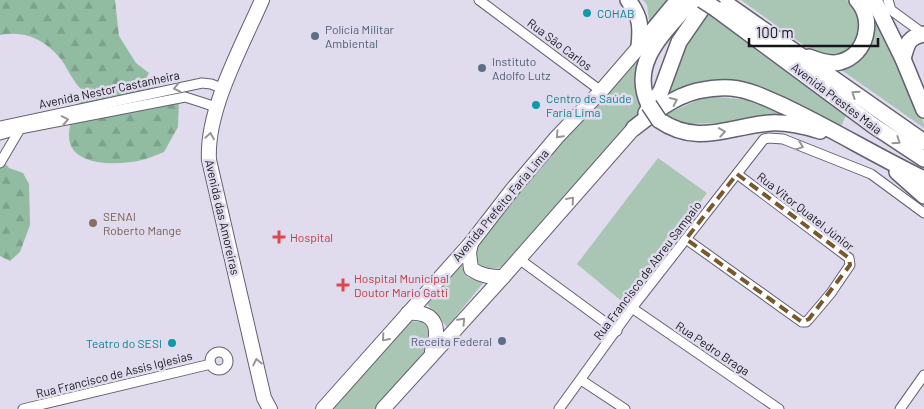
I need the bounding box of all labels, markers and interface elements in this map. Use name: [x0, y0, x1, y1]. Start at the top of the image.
place label: COHAB: [597, 6, 635, 20]
marker: COHAB: [581, 7, 593, 19]
street label: Rua São Carlos: [525, 15, 595, 73]
scale bar: [749, 15, 878, 47]
place label: Polícia Militar Ambiental: [325, 22, 395, 50]
text: 100 m: [756, 23, 794, 41]
marker: Polícia Militar Ambiental: [309, 30, 321, 42]
place label: Instituto Adolfo Lutz: [492, 54, 551, 82]
street label: Avenida Prestes Maia: [789, 59, 885, 137]
marker: Instituto Adolfo Lutz: [476, 62, 488, 74]
street label: Avenida Nestor Castanheira: [37, 67, 181, 111]
one-way arrow: [172, 82, 181, 93]
place label: Centro de Saúde Faria Lima: [546, 91, 632, 119]
one-way arrow: [852, 91, 861, 100]
one-way arrow: [669, 97, 678, 107]
marker: Centro de Saúde Faria Lima: [530, 99, 542, 111]
one-way arrow: [60, 116, 69, 126]
one-way arrow: [717, 127, 726, 137]
one-way arrow: [556, 130, 565, 139]
one-way arrow: [204, 131, 214, 140]
one-way arrow: [891, 135, 901, 144]
one-way arrow: [795, 139, 804, 150]
street label: Avenida Prefeito Faria Lima: [449, 146, 551, 264]
street label: Avenida das Amoreiras: [203, 158, 243, 276]
street label: Rua Vitor Quatel Júnior: [755, 169, 858, 254]
one-way arrow: [565, 197, 573, 206]
street label: Rua Francisco de Abreu Sampaio: [590, 198, 704, 342]
place label: SENAI Roberto Mange: [103, 209, 181, 237]
marker: SENAI Roberto Mange: [87, 217, 99, 229]
marker: Hospital: [272, 230, 286, 244]
place label: Hospital: [290, 230, 333, 244]
place label: Hospital Municipal Doutor Mario Gatti: [354, 271, 449, 299]
marker: Hospital Municipal Doutor Mario Gatti: [336, 278, 350, 292]
one-way arrow: [456, 318, 465, 327]
street label: Rua Pedro Braga: [673, 318, 753, 378]
one-way arrow: [382, 333, 391, 342]
place label: Receita Federal: [411, 334, 492, 348]
marker: Receita Federal: [496, 335, 508, 347]
place label: Teatro do SESI: [86, 336, 162, 350]
marker: Teatro do SESI: [166, 337, 178, 349]
street label: Rua Francisco de Assis Iglesias: [34, 348, 194, 400]
one-way arrow: [252, 358, 263, 367]

